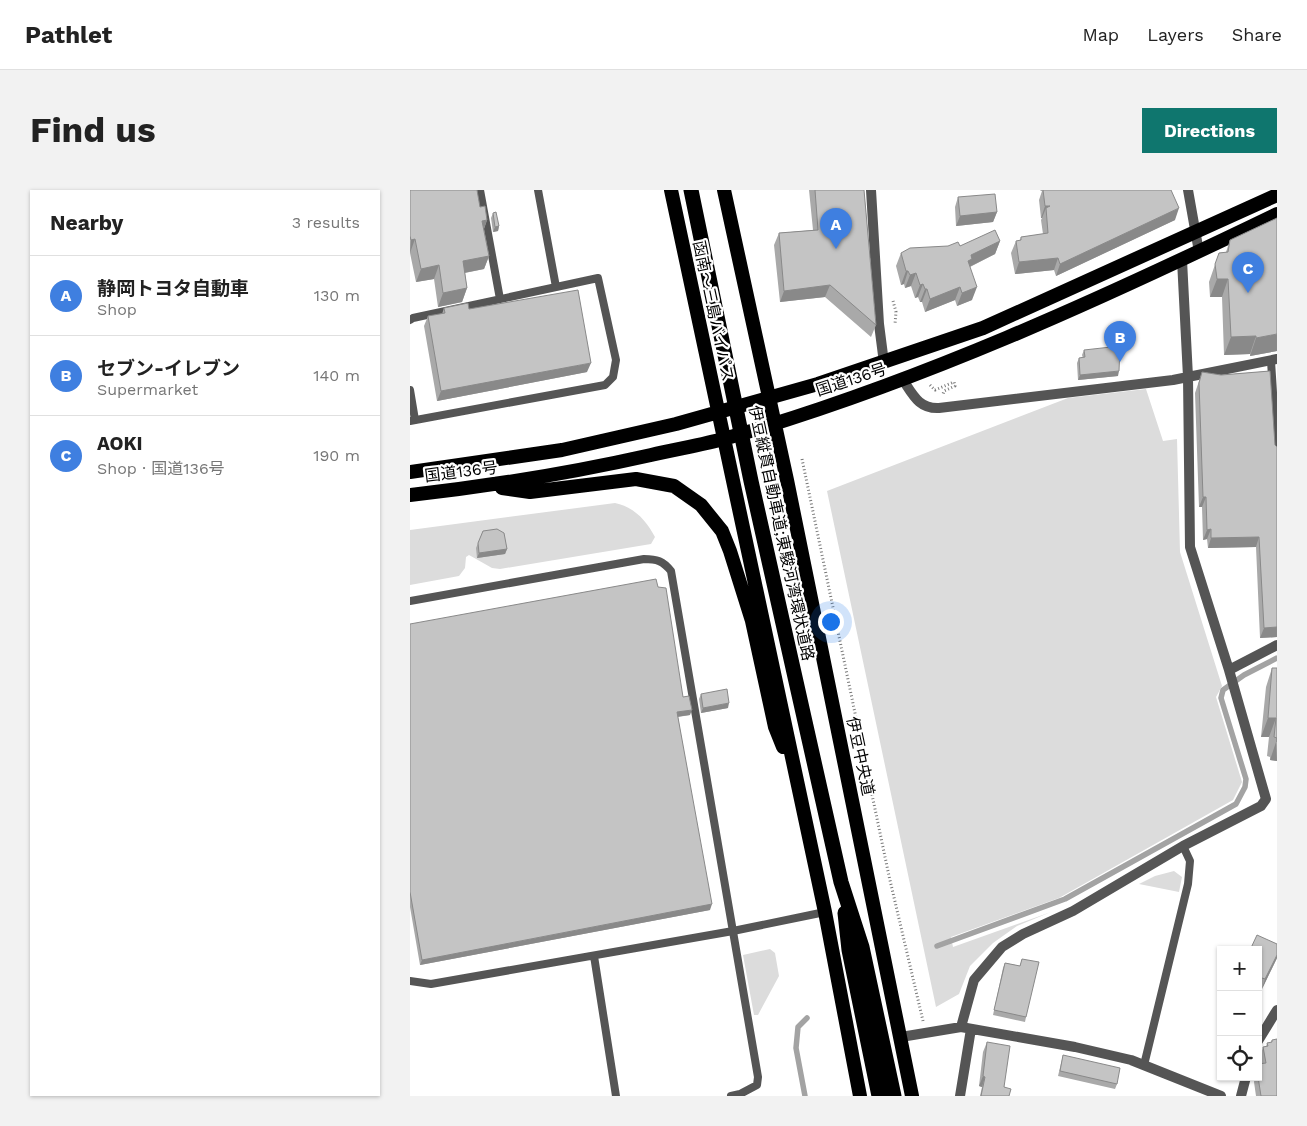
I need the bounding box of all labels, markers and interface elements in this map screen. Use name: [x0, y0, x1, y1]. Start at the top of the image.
text: Pathlet: [25, 21, 112, 49]
text: Map: [1082, 24, 1119, 45]
text: Layers: [1147, 24, 1204, 45]
text: Share: [1232, 24, 1282, 45]
button: Directions: [1142, 108, 1277, 153]
text: Find us: [30, 109, 156, 151]
pin: A: [820, 208, 852, 249]
text: Nearby: [50, 210, 123, 235]
text: 3 results: [292, 213, 360, 232]
street label: 函南～三島バイパス: [689, 239, 738, 383]
pin: C: [1232, 252, 1264, 293]
text: 静岡トヨタ自動車: [97, 277, 249, 300]
text: A: [61, 286, 71, 305]
text: 130 m: [314, 286, 360, 305]
text: Shop: [97, 300, 137, 319]
pin: B: [1104, 321, 1136, 362]
text: セブン-イレブン: [97, 357, 240, 380]
street label: 国道136号: [813, 359, 889, 400]
text: B: [61, 366, 71, 385]
text: 140 m: [313, 366, 360, 385]
text: Supermarket: [97, 380, 198, 399]
street label: 伊豆縦貫自動車道;東駿河湾環状道路: [745, 404, 818, 663]
text: AOKI: [97, 432, 143, 455]
text: C: [61, 446, 71, 465]
text: 190 m: [313, 446, 360, 465]
street label: 国道136号: [424, 458, 499, 485]
text: Shop · 国道136号: [97, 459, 225, 478]
your location: [818, 609, 844, 635]
street label: 伊豆中央道: [843, 715, 878, 797]
map controls: [1217, 946, 1262, 1081]
button: +: [1217, 946, 1262, 991]
button: −: [1217, 991, 1262, 1036]
button: locate: [1217, 1036, 1262, 1081]

